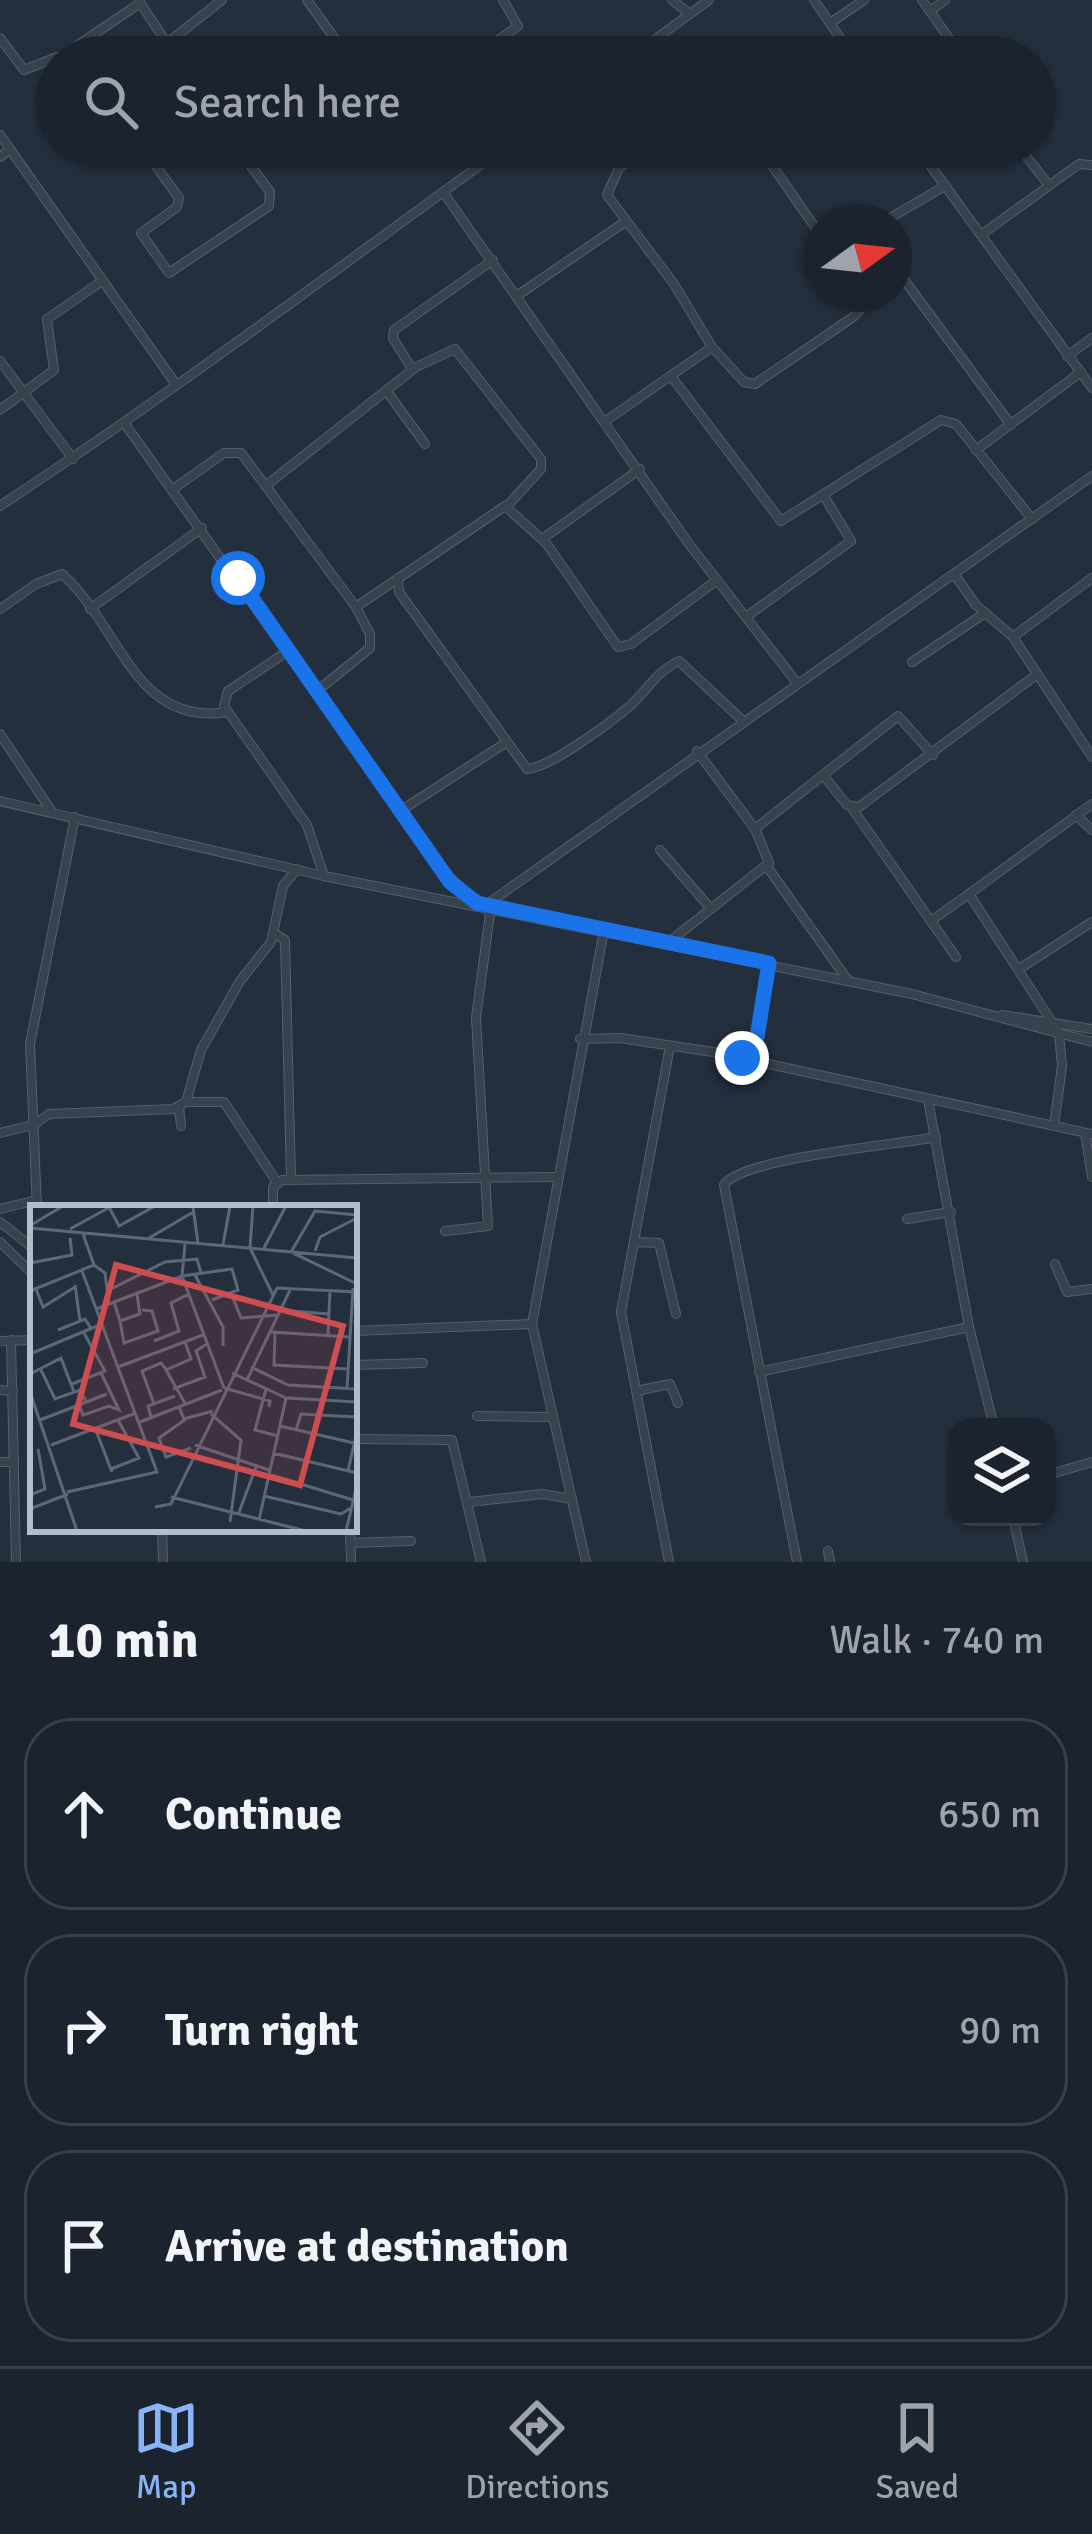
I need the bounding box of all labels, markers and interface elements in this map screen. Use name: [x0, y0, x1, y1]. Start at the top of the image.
search box: [36, 36, 1056, 168]
icon: search: [78, 69, 144, 135]
text: Search here: [174, 75, 401, 130]
north arrow: [804, 204, 912, 312]
route start: [211, 551, 265, 605]
route end: [715, 1031, 769, 1085]
inset map: [30, 1205, 357, 1532]
map controls: [948, 1418, 1056, 1526]
button: layers: [948, 1418, 1056, 1526]
text: 10 min: [48, 1609, 199, 1672]
text: Walk · 740 m: [830, 1616, 1044, 1664]
icon: ahead: [51, 1781, 117, 1847]
text: Continue: [165, 1787, 342, 1842]
text: 650 m: [938, 1790, 1041, 1838]
icon: right: [51, 1997, 117, 2063]
text: Turn right: [165, 2003, 359, 2058]
text: 90 m: [959, 2006, 1041, 2054]
icon: arrive: [51, 2213, 117, 2279]
text: Arrive at destination: [165, 2219, 569, 2274]
tab: Map: [133, 2395, 199, 2508]
tab: Directions: [465, 2395, 610, 2508]
tab: Saved: [876, 2395, 959, 2508]

